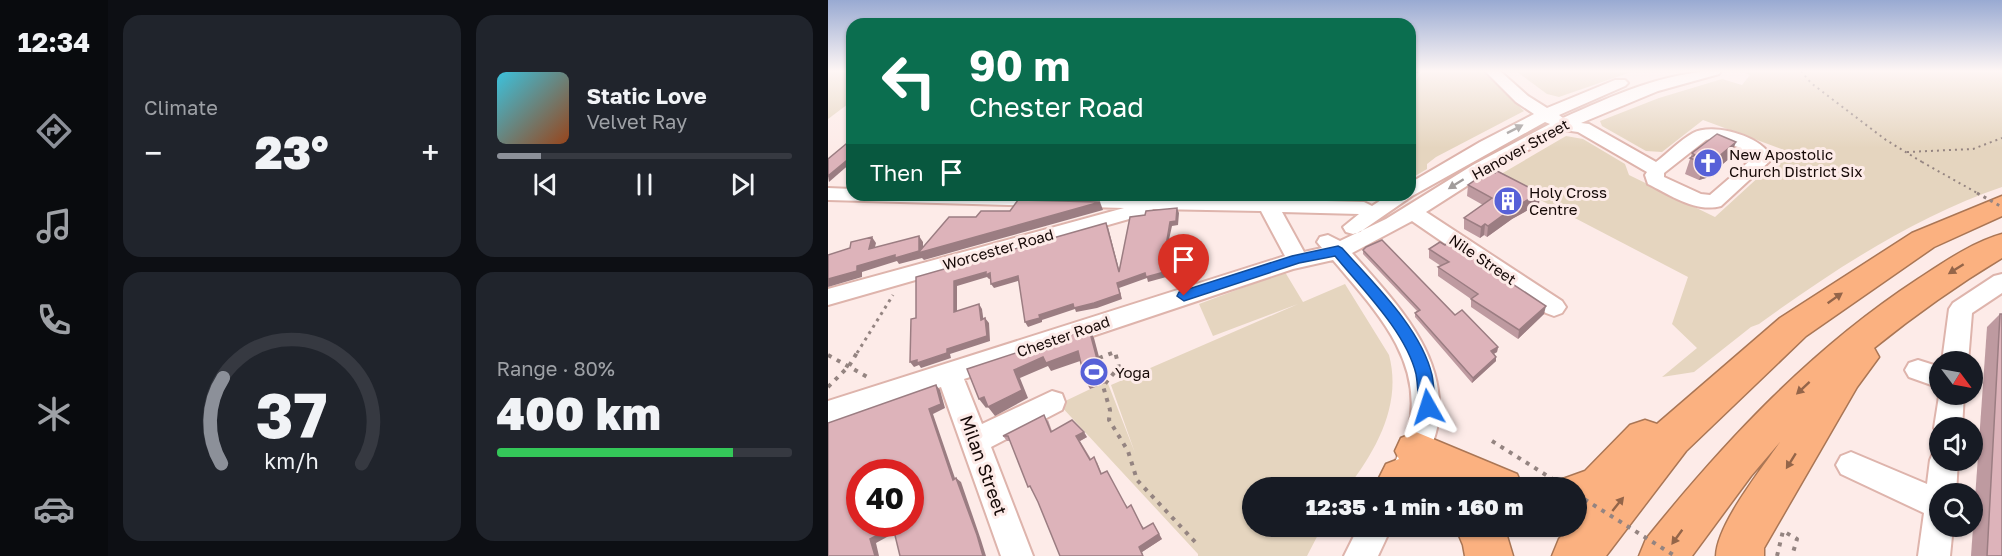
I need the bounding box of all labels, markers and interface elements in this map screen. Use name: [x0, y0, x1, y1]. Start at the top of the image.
text: 12:34: [18, 26, 90, 58]
text: 90 m: [969, 40, 1070, 90]
icon: left: [870, 42, 948, 120]
text: Static Love: [587, 82, 707, 109]
text: Chester Road: [969, 91, 1144, 123]
text: Climate: [144, 95, 218, 119]
text: Velvet Ray: [587, 109, 687, 133]
icon: directions: [33, 110, 75, 152]
street label: Hanover Street: [1468, 115, 1572, 183]
text: 23°: [255, 125, 329, 179]
one-way arrow: [1506, 125, 1523, 134]
text: −: [144, 133, 162, 172]
text: +: [421, 133, 440, 172]
place label: New Apostolic Church District Six: [1729, 145, 1863, 180]
church icon: New Apostolic Church District Six: [1692, 147, 1724, 179]
icon: arrive: [935, 156, 968, 189]
text: Then: [870, 159, 923, 186]
icon: previous: [529, 168, 562, 201]
icon: pause: [628, 168, 661, 201]
icon: next: [726, 168, 759, 201]
one-way arrow: [1448, 179, 1464, 190]
place label: Holy Cross Centre: [1529, 183, 1607, 218]
building icon: Holy Cross Centre: [1492, 185, 1524, 217]
icon: music: [33, 205, 75, 247]
street label: Worcester Road: [941, 225, 1055, 273]
street label: Nile Street: [1446, 230, 1520, 288]
pin: [1158, 234, 1209, 296]
icon: arrive: [1167, 243, 1200, 276]
one-way arrow: [1948, 263, 1965, 274]
one-way arrow: [1826, 292, 1842, 304]
icon: phone: [33, 299, 75, 341]
street label: Chester Road: [1014, 312, 1112, 360]
north arrow: [1929, 351, 1983, 405]
map controls: [1929, 351, 1983, 537]
text: Range · 80%: [497, 356, 615, 380]
sports icon: Yoga: [1078, 356, 1110, 388]
place label: Yoga: [1115, 363, 1150, 381]
position arrow: [1396, 375, 1460, 439]
text: 37: [256, 377, 328, 452]
one-way arrow: [1796, 381, 1811, 395]
text: 400 km: [497, 386, 661, 440]
icon: climate: [33, 393, 75, 435]
street label: Milan Street: [956, 412, 1012, 518]
button: sound: [1929, 417, 1983, 471]
text: km/h: [264, 448, 319, 474]
one-way arrow: [1785, 453, 1796, 469]
speed limit sign: 40: [846, 459, 924, 537]
button: search: [1929, 483, 1983, 537]
icon: car: [33, 488, 75, 530]
text: 12:35 · 1 min · 160 m: [1306, 493, 1523, 520]
one-way arrow: [1611, 496, 1623, 511]
one-way arrow: [1672, 529, 1684, 544]

